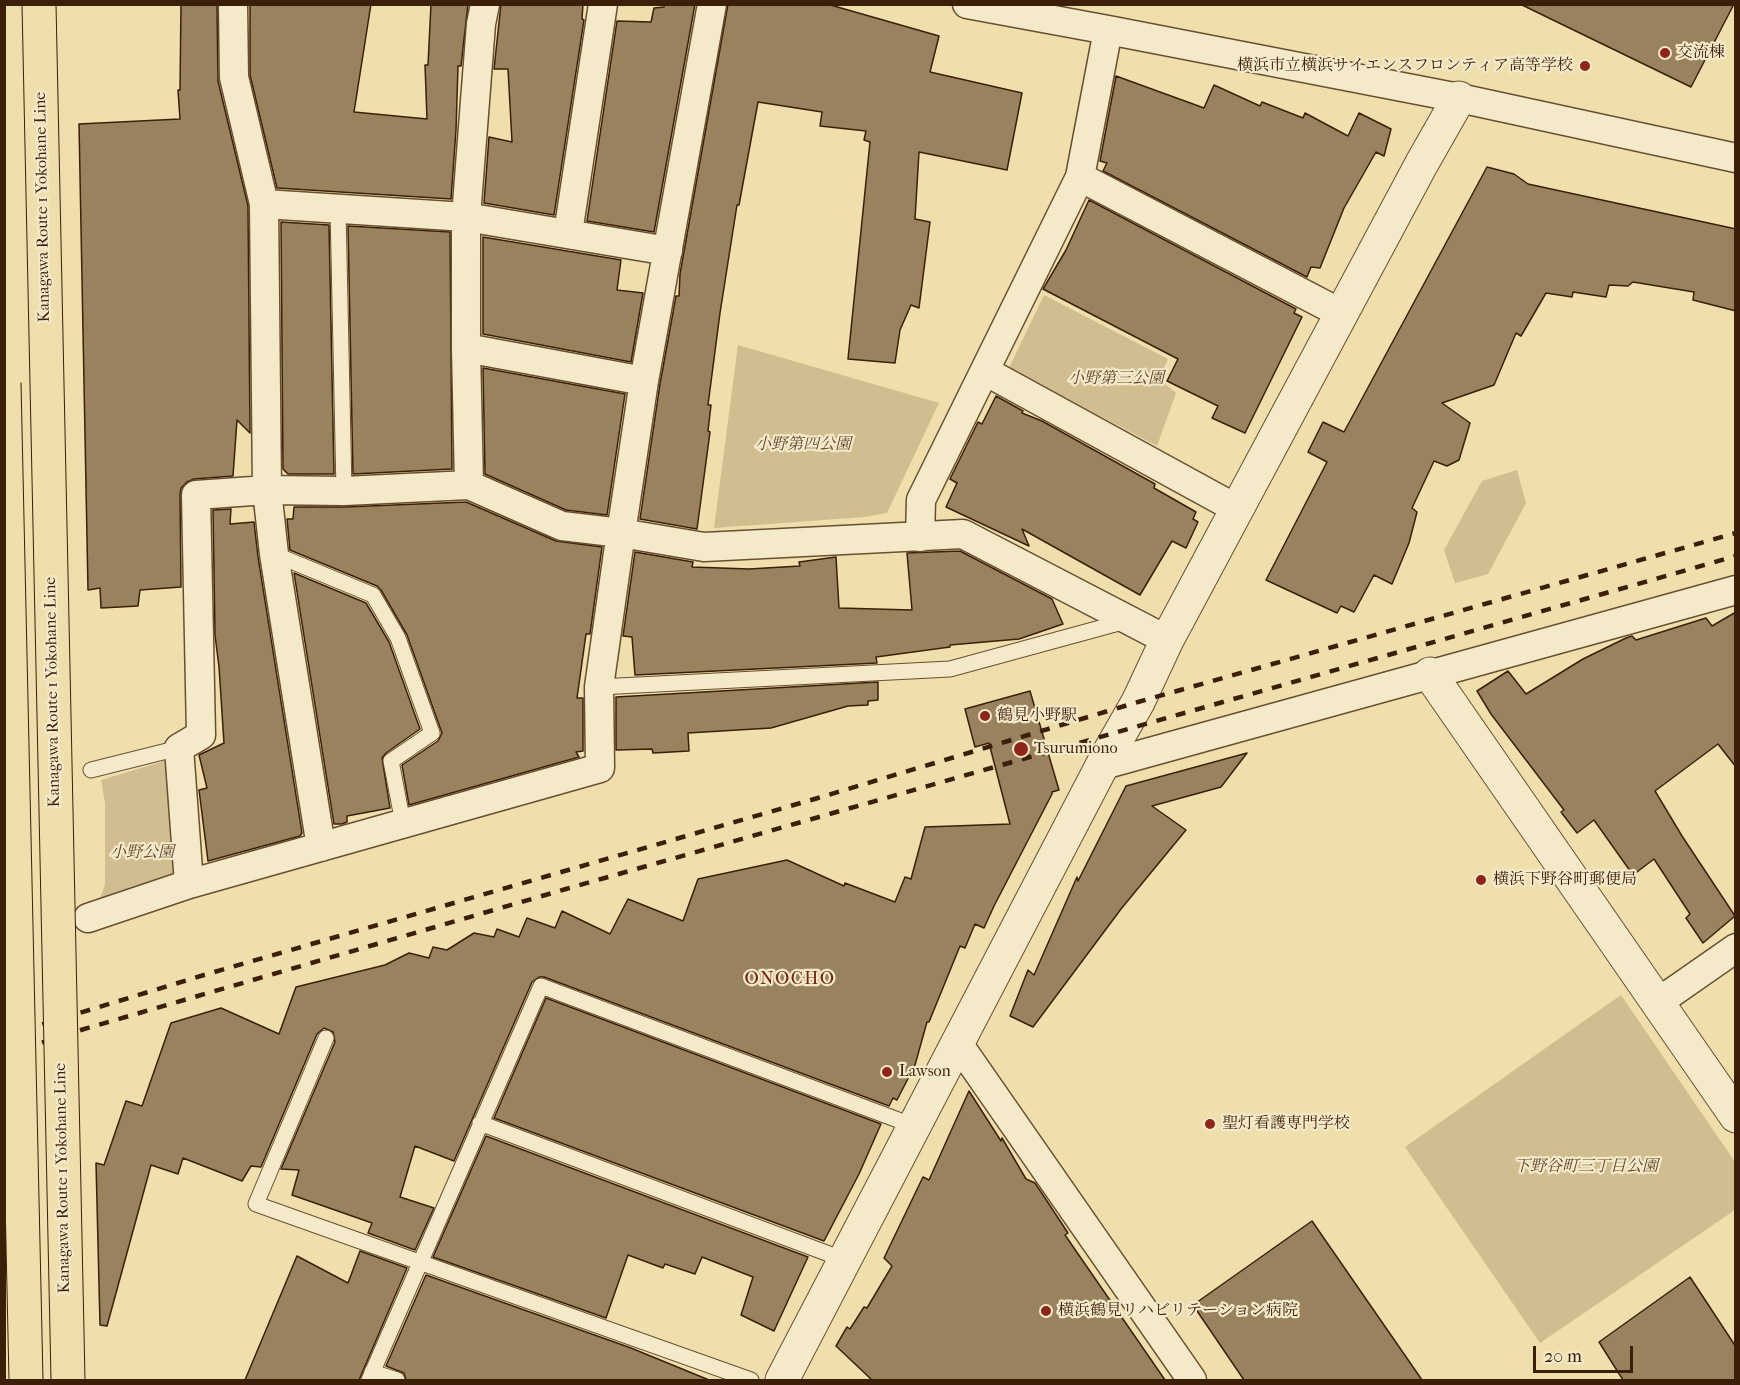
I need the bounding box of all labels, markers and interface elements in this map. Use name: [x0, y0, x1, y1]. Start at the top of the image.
place label: 交流棟: [1677, 43, 1725, 63]
marker: 交流棟: [1658, 46, 1672, 60]
place label: 横浜市立横浜サイエンスフロンティア高等学校: [1237, 56, 1573, 76]
marker: 横浜市立横浜サイエンスフロンティア高等学校: [1578, 59, 1592, 73]
street label: Kanagawa Route 1 Yokohane Line: [31, 92, 55, 322]
park label: 小野第三公園: [1068, 369, 1164, 389]
park label: 小野第四公園: [755, 435, 851, 455]
street label: Kanagawa Route 1 Yokohane Line: [41, 577, 65, 807]
place label: 鶴見小野駅: [997, 706, 1077, 726]
marker: 鶴見小野駅: [978, 709, 992, 723]
place label: Tsurumiono: [1034, 739, 1118, 759]
marker: Tsurumiono: [1012, 740, 1030, 758]
park label: 小野公園: [110, 843, 174, 863]
place label: 横浜下野谷町郵便局: [1493, 870, 1637, 890]
marker: 横浜下野谷町郵便局: [1474, 873, 1488, 887]
district label: ONOCHO: [744, 969, 836, 991]
place label: Lawson: [899, 1062, 951, 1082]
street label: Kanagawa Route 1 Yokohane Line: [51, 1063, 75, 1293]
marker: Lawson: [880, 1065, 894, 1079]
place label: 聖灯看護専門学校: [1222, 1114, 1350, 1134]
marker: 聖灯看護専門学校: [1203, 1117, 1217, 1131]
park label: 下野谷町三丁目公園: [1514, 1157, 1658, 1177]
place label: 横浜鶴見リハビリテーション病院: [1058, 1301, 1298, 1321]
marker: 横浜鶴見リハビリテーション病院: [1039, 1304, 1053, 1318]
scale bar: [1536, 1334, 1636, 1372]
text: 20 m: [1544, 1346, 1582, 1367]

